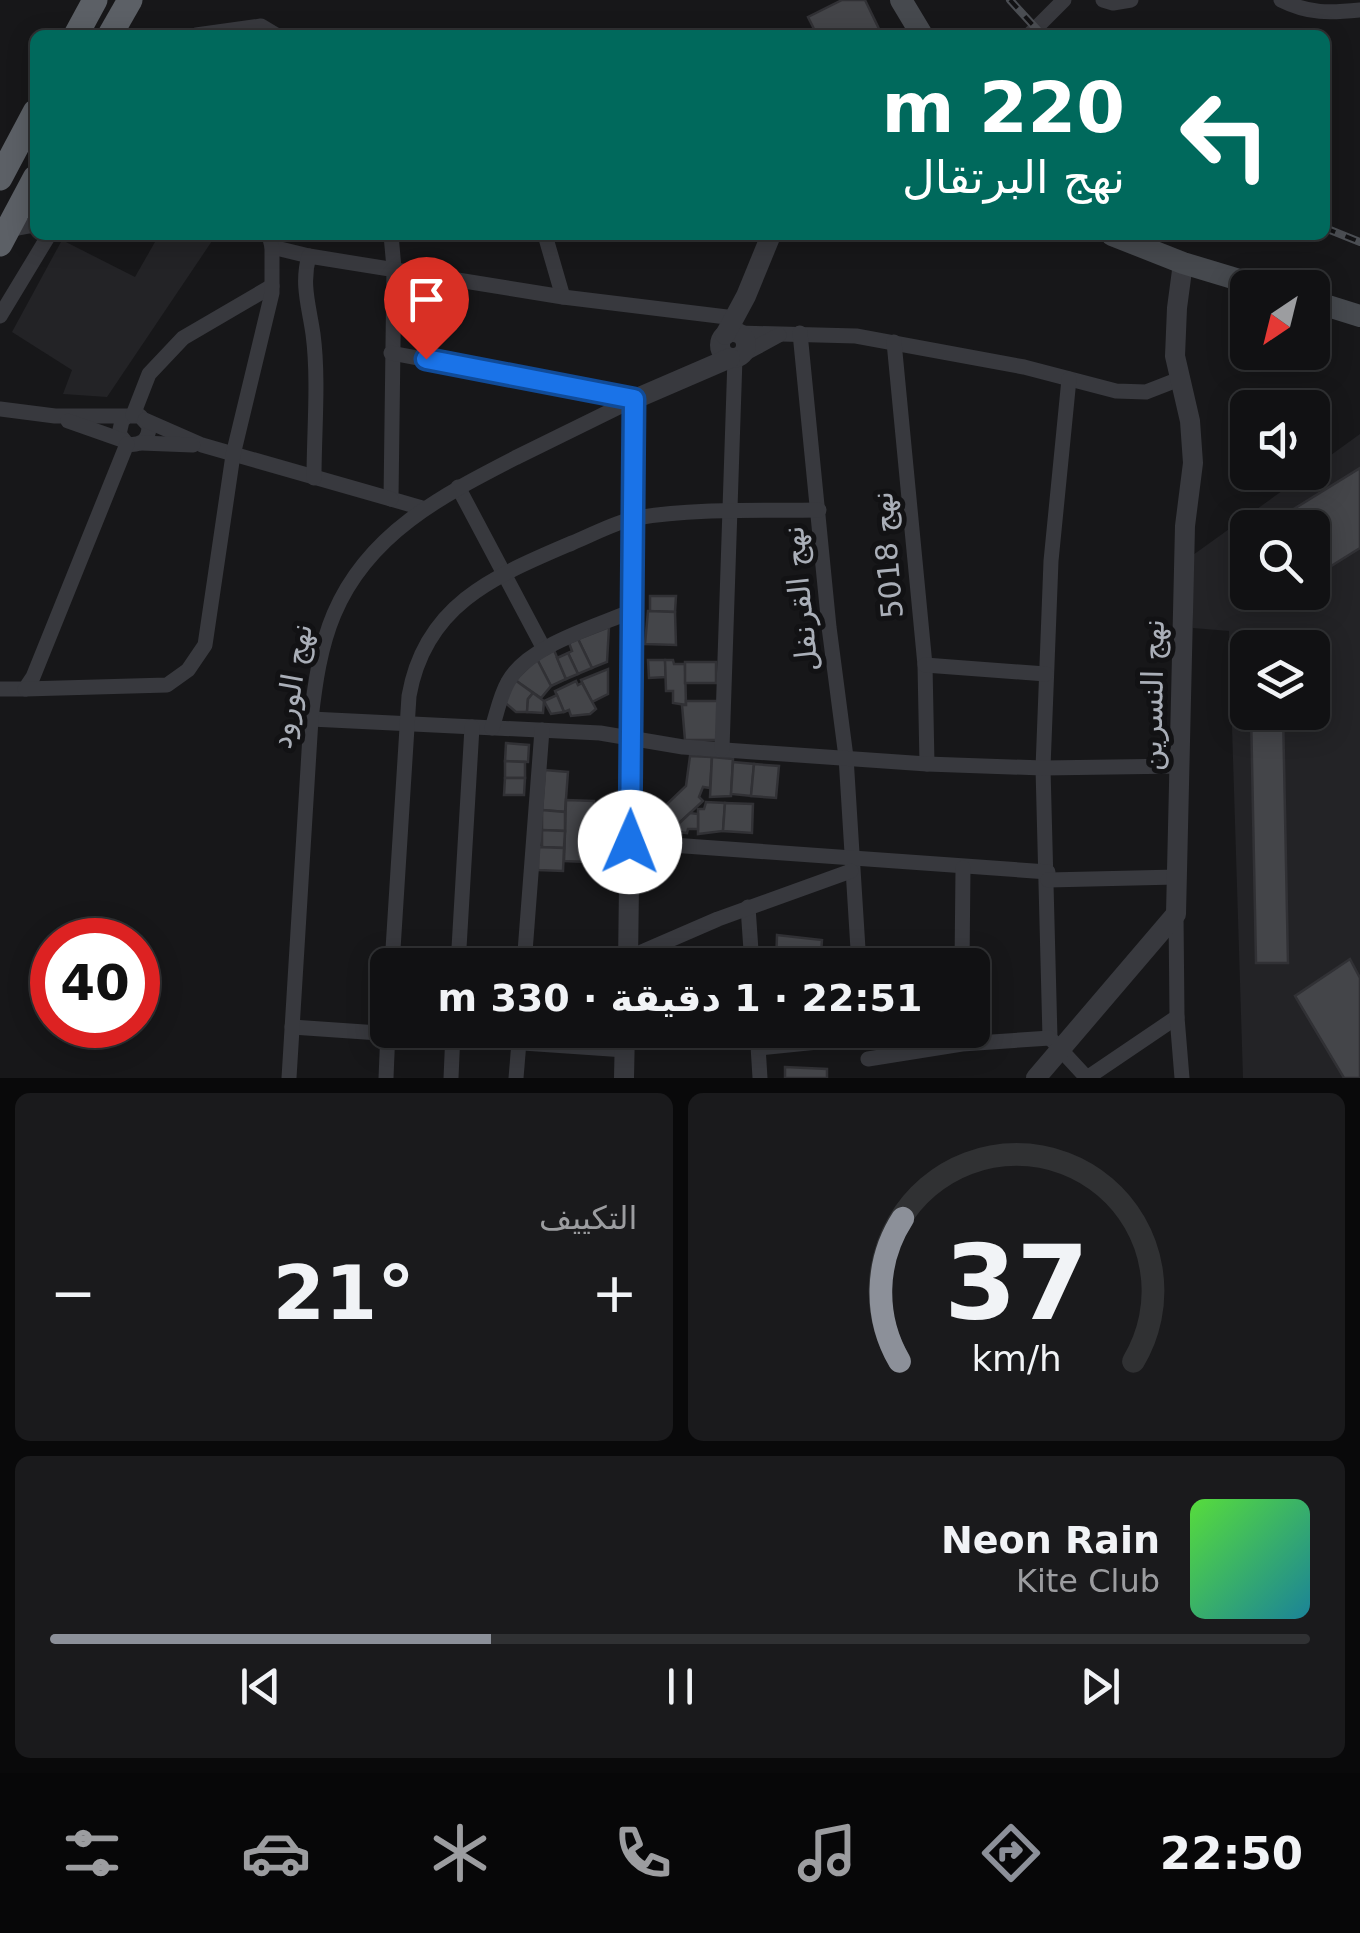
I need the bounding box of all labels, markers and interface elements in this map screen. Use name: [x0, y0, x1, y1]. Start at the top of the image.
text: 220 m: [882, 67, 1125, 149]
icon: left: [1160, 70, 1290, 200]
text: نهج البرتقال: [902, 151, 1125, 204]
pin: [384, 257, 469, 360]
north arrow: [1230, 270, 1330, 370]
map controls: [1230, 270, 1330, 730]
icon: arrive: [399, 272, 454, 327]
button: sound: [1230, 390, 1330, 490]
street label: نهج 5018: [864, 490, 911, 620]
button: search: [1230, 510, 1330, 610]
street label: نهج القرنفل: [775, 524, 826, 674]
street label: نهج النسرين: [1133, 619, 1172, 771]
street label: نهج الورود: [263, 621, 320, 751]
button: layers: [1230, 630, 1330, 730]
position arrow: [578, 790, 682, 894]
speed limit sign: 40: [30, 918, 160, 1048]
text: 22:51 · 1 دقيقة · 330 m: [438, 976, 922, 1020]
text: التكييف: [539, 1199, 638, 1237]
text: 37: [944, 1222, 1089, 1344]
text: 21°: [273, 1249, 415, 1337]
text: −: [50, 1261, 96, 1325]
text: +: [591, 1261, 638, 1325]
text: km/h: [971, 1338, 1061, 1379]
text: Neon Rain: [941, 1518, 1160, 1562]
text: Kite Club: [1016, 1562, 1160, 1600]
icon: previous: [233, 1659, 288, 1714]
icon: pause: [653, 1659, 708, 1714]
icon: next: [1073, 1659, 1128, 1714]
icon: filters: [57, 1818, 127, 1888]
icon: car: [241, 1818, 311, 1888]
icon: climate: [425, 1818, 495, 1888]
icon: phone: [608, 1818, 678, 1888]
icon: music: [792, 1818, 862, 1888]
icon: directions: [976, 1818, 1046, 1888]
text: 22:50: [1160, 1827, 1303, 1880]

